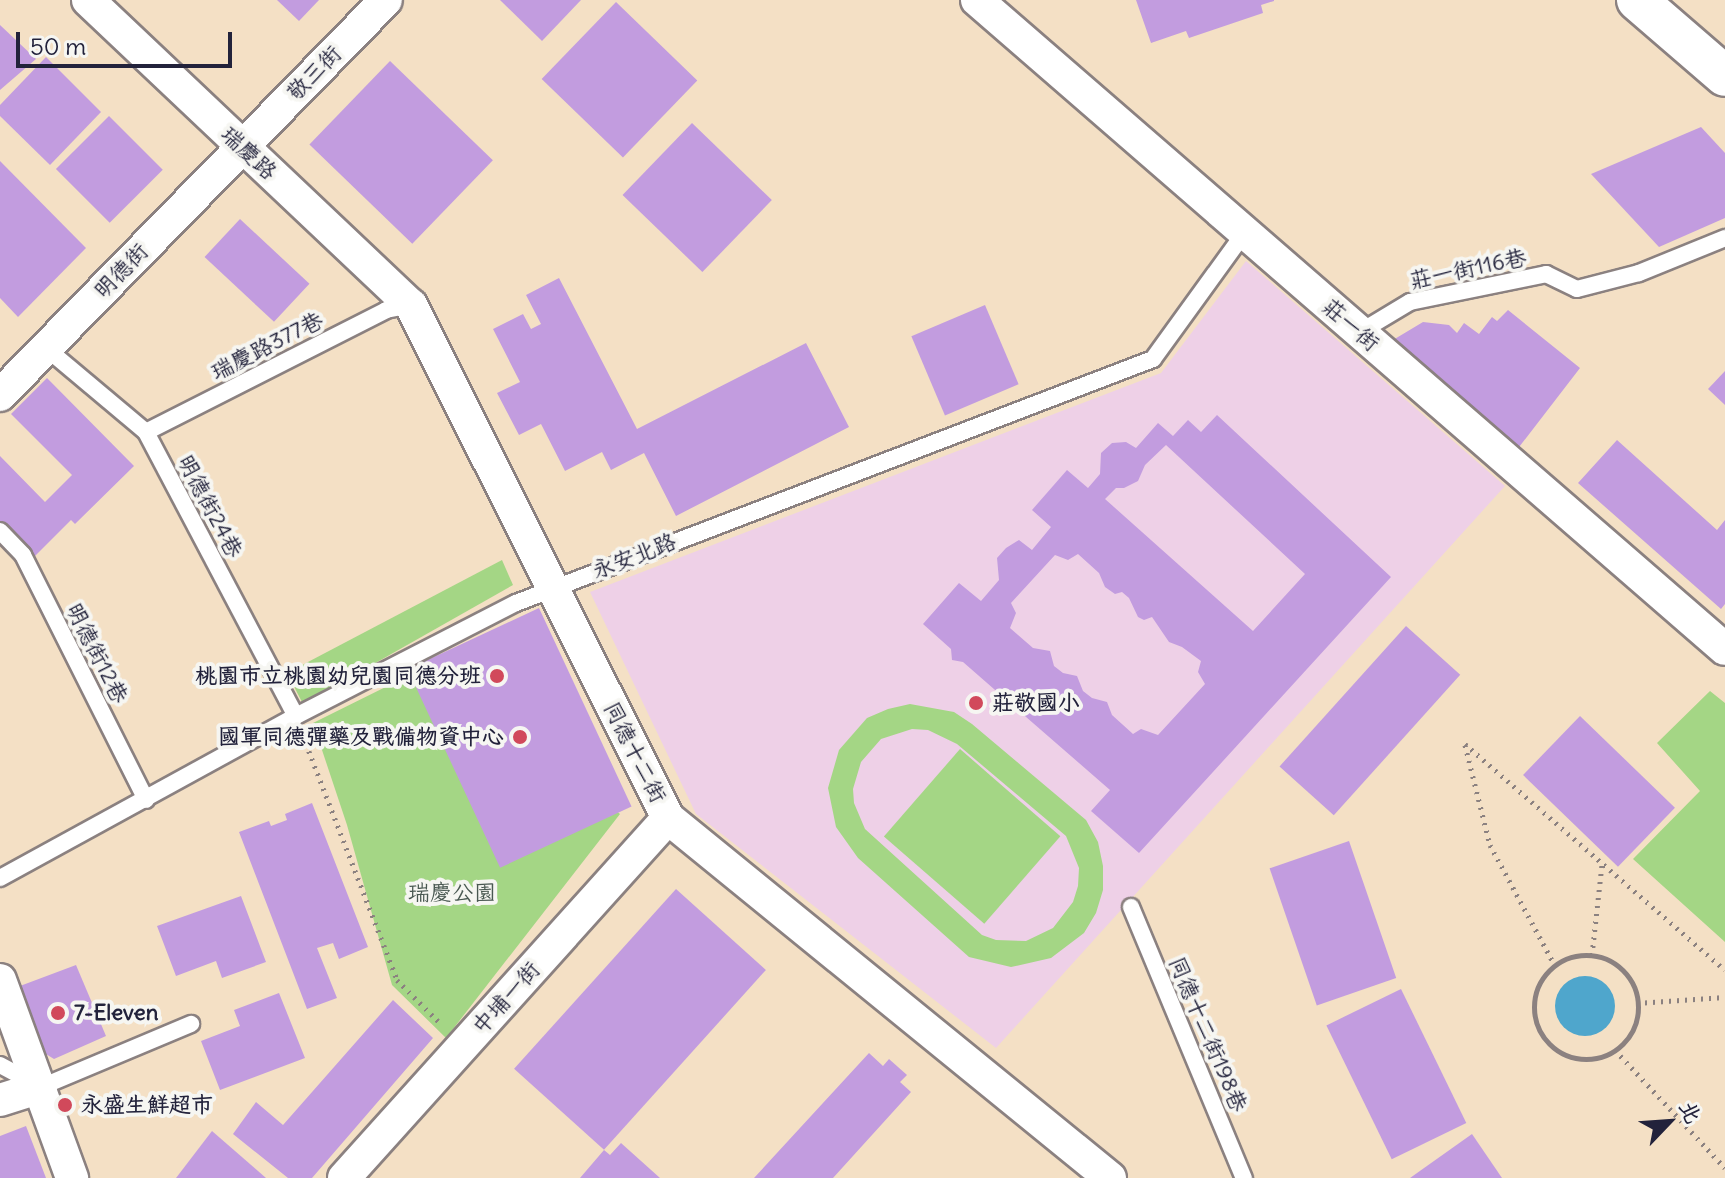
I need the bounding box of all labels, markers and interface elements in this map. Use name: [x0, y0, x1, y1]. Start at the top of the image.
scale bar: [20, 16, 236, 66]
text: 50 m: [30, 31, 86, 61]
street label: 敬三街: [281, 40, 347, 106]
street label: 瑞慶路: [216, 121, 282, 185]
street label: 明德街: [89, 238, 153, 304]
street label: 莊一街116巷: [1407, 244, 1529, 294]
street label: 莊一街: [1317, 293, 1385, 357]
street label: 瑞慶路377巷: [207, 307, 327, 385]
street label: 明德街24巷: [172, 450, 248, 562]
street label: 永安北路: [588, 528, 680, 584]
street label: 明德街12巷: [61, 599, 133, 707]
place label: 桃園市立桃園幼兒園同德分班: [195, 663, 481, 689]
marker: 桃園市立桃園幼兒園同德分班: [488, 667, 506, 685]
place label: 莊敬國小: [992, 690, 1080, 716]
marker: 莊敬國小: [967, 694, 985, 712]
street label: 同德十二街: [598, 697, 672, 807]
place label: 國軍同德彈藥及戰備物資中心: [218, 724, 504, 750]
marker: 國軍同德彈藥及戰備物資中心: [511, 728, 529, 746]
park label: 瑞慶公園: [408, 880, 496, 906]
street label: 同德十二街198巷: [1163, 952, 1253, 1116]
street label: 中埔一街: [467, 956, 545, 1040]
place label: 7-Eleven: [74, 1000, 158, 1026]
marker: 7-Eleven: [49, 1004, 67, 1022]
north arrow: [1629, 1082, 1709, 1162]
place label: 永盛生鮮超市: [81, 1092, 213, 1118]
marker: 永盛生鮮超市: [56, 1096, 74, 1114]
text: 北: [1673, 1096, 1708, 1128]

